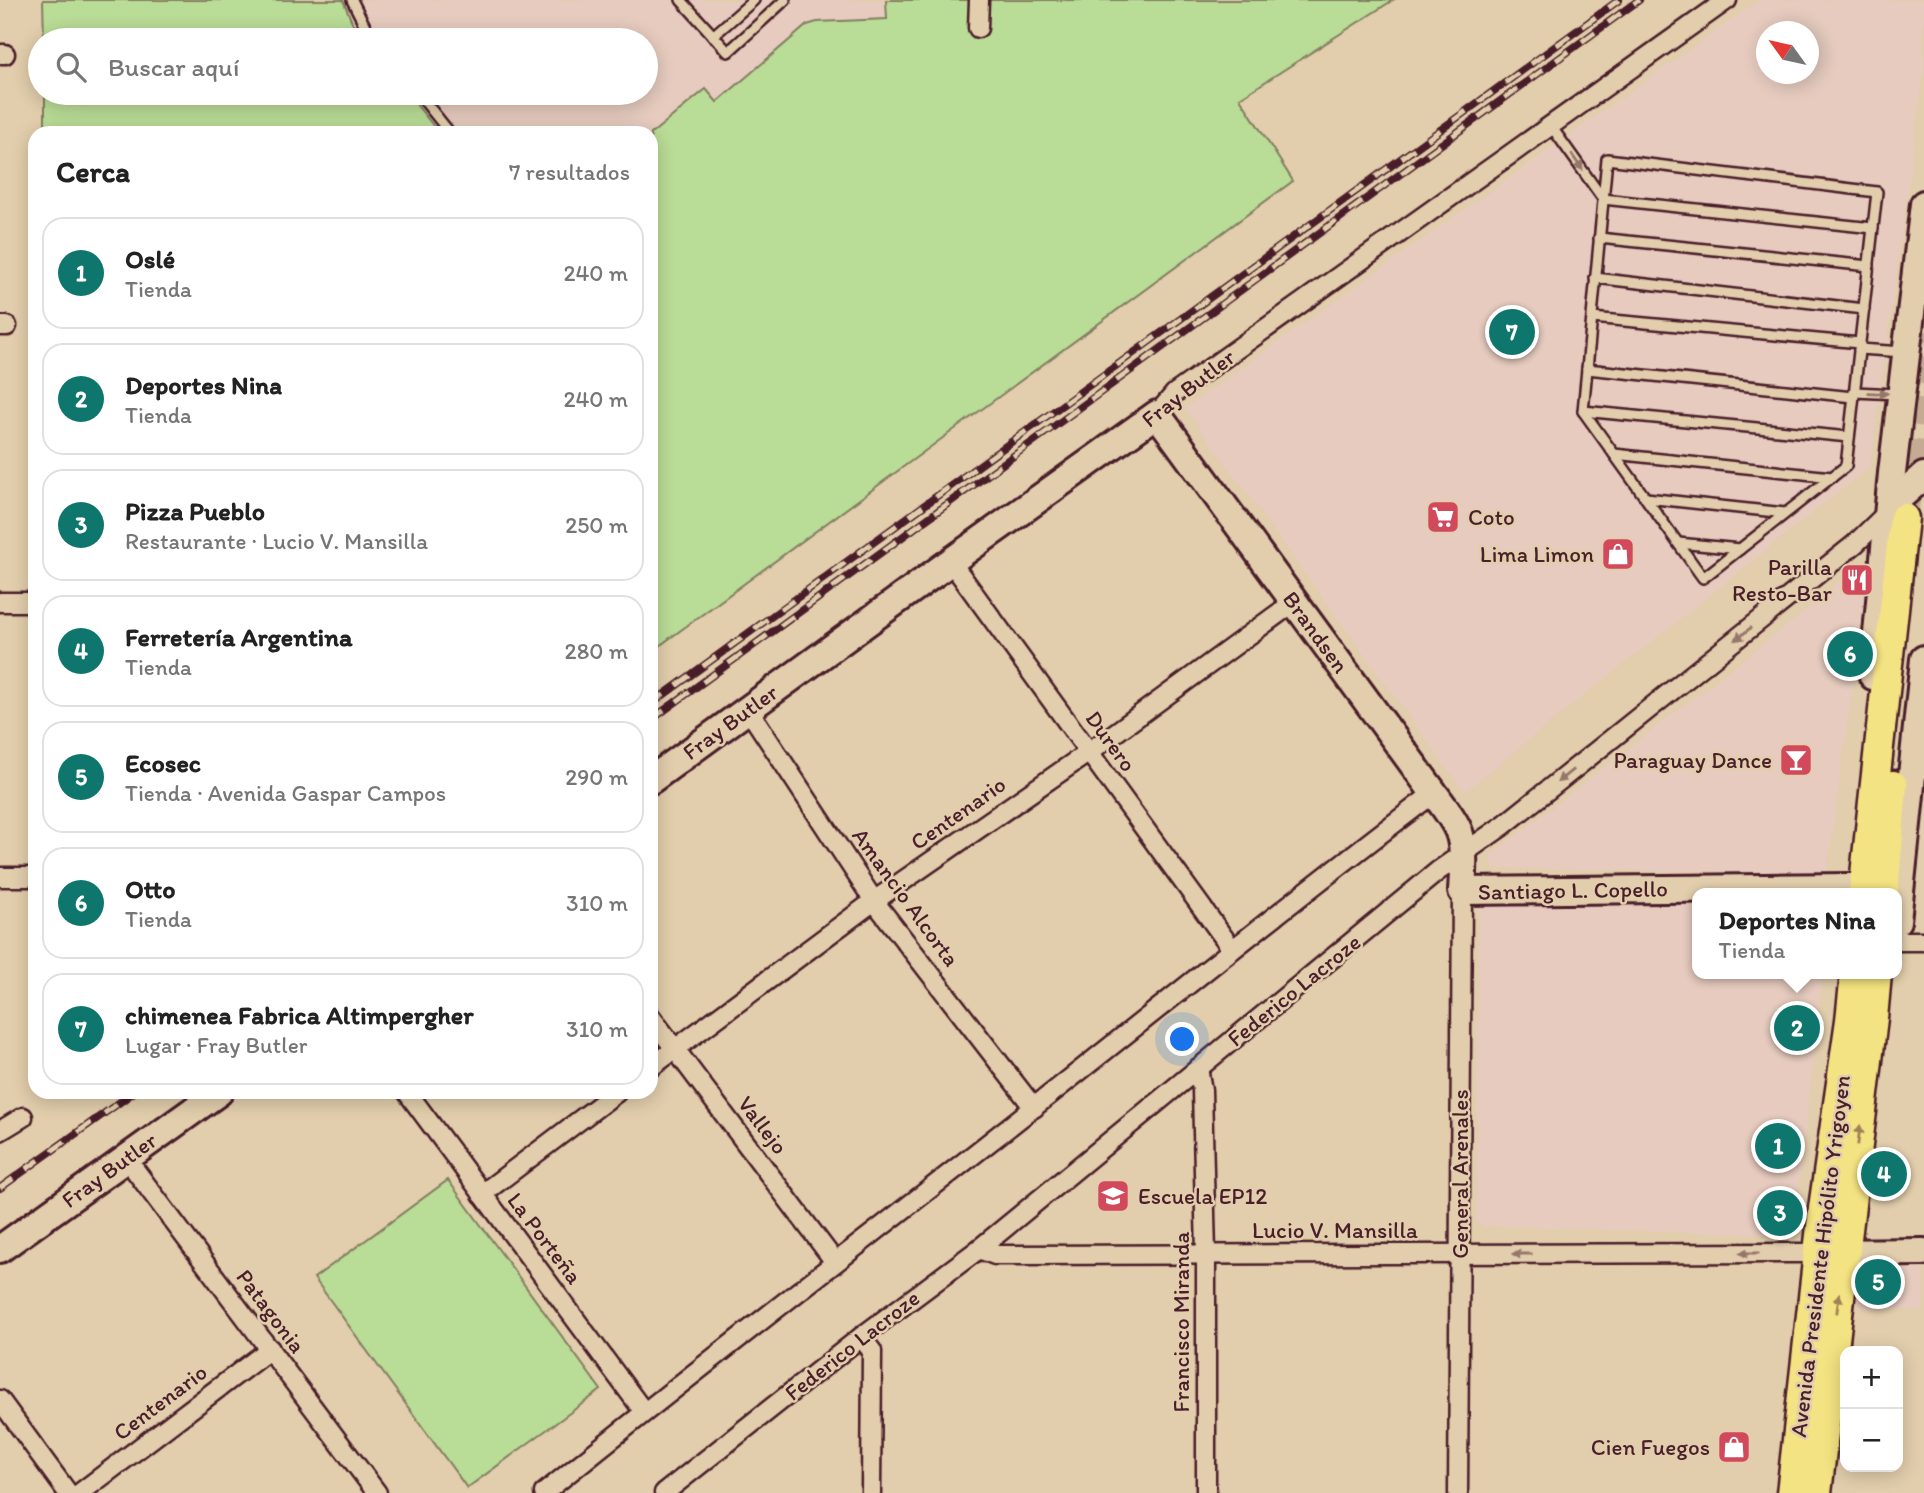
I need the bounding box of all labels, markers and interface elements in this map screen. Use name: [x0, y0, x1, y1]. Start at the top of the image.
north arrow: [1756, 21, 1819, 84]
search box: [28, 28, 658, 105]
icon: search: [52, 48, 90, 86]
text: Buscar aquí: [108, 51, 239, 83]
text: Cerca: [56, 153, 130, 190]
one-way arrow: [1569, 153, 1583, 171]
text: 7 resultados: [509, 158, 630, 186]
text: Oslé: [125, 243, 175, 275]
text: 1: [76, 259, 86, 287]
text: 240 m: [563, 259, 628, 287]
text: Tienda: [125, 275, 192, 303]
pin: 7: [1489, 306, 1535, 358]
street label: Fray Butler: [1136, 343, 1240, 433]
text: Deportes Nina: [125, 369, 282, 401]
text: 2: [75, 385, 87, 413]
text: 240 m: [563, 385, 628, 413]
one-way arrow: [1867, 387, 1889, 398]
text: Tienda: [125, 401, 192, 429]
text: Pizza Pueblo: [125, 495, 265, 527]
supermarket icon: Coto: [1424, 498, 1462, 536]
place label: Coto: [1468, 503, 1515, 531]
text: 3: [75, 511, 87, 539]
text: 250 m: [565, 511, 628, 539]
text: Restaurante · Lucio V. Mansilla: [125, 527, 428, 555]
shop icon: Lima Limon: [1599, 535, 1637, 573]
place label: Lima Limon: [1480, 540, 1594, 568]
place label: Parilla Resto-Bar: [1732, 553, 1832, 607]
restaurant icon: Parilla Resto-Bar: [1838, 561, 1876, 599]
street label: Brandsen: [1277, 586, 1355, 678]
text: Ferretería Argentina: [125, 621, 353, 653]
one-way arrow: [1734, 626, 1752, 641]
pin: 6: [1827, 628, 1873, 680]
text: 4: [74, 637, 88, 665]
text: 280 m: [565, 637, 628, 665]
text: Tienda: [125, 653, 192, 681]
street label: Fray Butler: [677, 678, 783, 766]
street label: Durero: [1080, 705, 1142, 777]
bar icon: Paraguay Dance: [1777, 741, 1815, 779]
place label: Paraguay Dance: [1614, 746, 1772, 774]
text: Ecosec: [125, 747, 201, 779]
text: 5: [75, 763, 87, 791]
text: 290 m: [565, 763, 628, 791]
one-way arrow: [1557, 768, 1574, 783]
street label: Centenario: [905, 770, 1011, 856]
text: Tienda · Avenida Gaspar Campos: [125, 779, 446, 807]
street label: Amancio Alcorta: [846, 822, 966, 972]
text: Otto: [125, 873, 176, 905]
street label: Santiago L. Copello: [1478, 874, 1668, 906]
popup: [1692, 888, 1902, 979]
text: 6: [75, 889, 87, 917]
text: 310 m: [566, 889, 628, 917]
text: Deportes Nina: [1719, 904, 1875, 936]
text: Tienda: [125, 905, 192, 933]
street label: Federico Lacroze: [1222, 928, 1366, 1052]
text: Tienda: [1719, 936, 1785, 964]
text: chimenea Fabrica Altimpergher: [125, 999, 473, 1031]
pin: 2: [1774, 1002, 1820, 1054]
text: 7: [75, 1015, 87, 1043]
text: 310 m: [566, 1015, 628, 1043]
your location: [1165, 1022, 1199, 1056]
text: Lugar · Fray Butler: [125, 1031, 307, 1059]
street label: Avenida Presidente Hipólito Yrigoyen: [1784, 1073, 1856, 1439]
street label: General Arenales: [1446, 1089, 1474, 1259]
street label: Vallejo: [732, 1090, 794, 1160]
pin: 1: [1755, 1120, 1801, 1172]
one-way arrow: [1853, 1124, 1864, 1146]
street label: Fray Butler: [56, 1126, 162, 1214]
pin: 4: [1861, 1148, 1907, 1200]
school or university icon: Escuela EP12: [1094, 1177, 1132, 1215]
place label: Escuela EP12: [1138, 1182, 1267, 1210]
street label: La Porteña: [502, 1187, 589, 1289]
pin: 3: [1757, 1187, 1803, 1239]
street label: Lucio V. Mansilla: [1252, 1216, 1418, 1244]
street label: Francisco Miranda: [1167, 1232, 1195, 1412]
one-way arrow: [1738, 1247, 1760, 1259]
one-way arrow: [1510, 1248, 1532, 1260]
pin: 5: [1855, 1256, 1901, 1308]
street label: Patagonia: [230, 1264, 312, 1358]
street label: Federico Lacroze: [779, 1284, 925, 1406]
one-way arrow: [1833, 1292, 1844, 1314]
map controls: [1840, 1346, 1903, 1472]
button: +: [1840, 1346, 1903, 1409]
street label: Centenario: [108, 1358, 212, 1446]
button: −: [1840, 1409, 1903, 1472]
shop icon: Cien Fuegos: [1715, 1428, 1753, 1466]
place label: Cien Fuegos: [1591, 1433, 1710, 1461]

